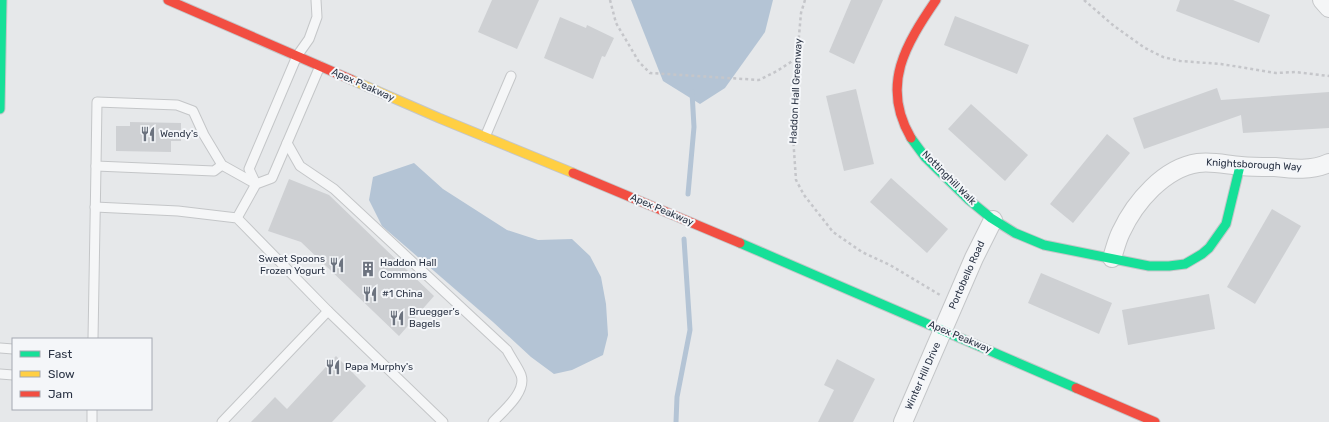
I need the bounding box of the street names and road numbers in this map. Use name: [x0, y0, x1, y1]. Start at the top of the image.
street label: Haddon Hall Greenway: [787, 38, 805, 144]
street label: Apex Peakway: [330, 66, 397, 104]
street label: Nottinghill Walk: [919, 148, 979, 208]
street label: Knightsborough Way: [1206, 157, 1303, 174]
street label: Apex Peakway: [629, 191, 696, 229]
street label: Portobello Road: [947, 239, 988, 311]
street label: Apex Peakway: [927, 318, 994, 356]
street label: Winter Hill Drive: [903, 340, 943, 412]

